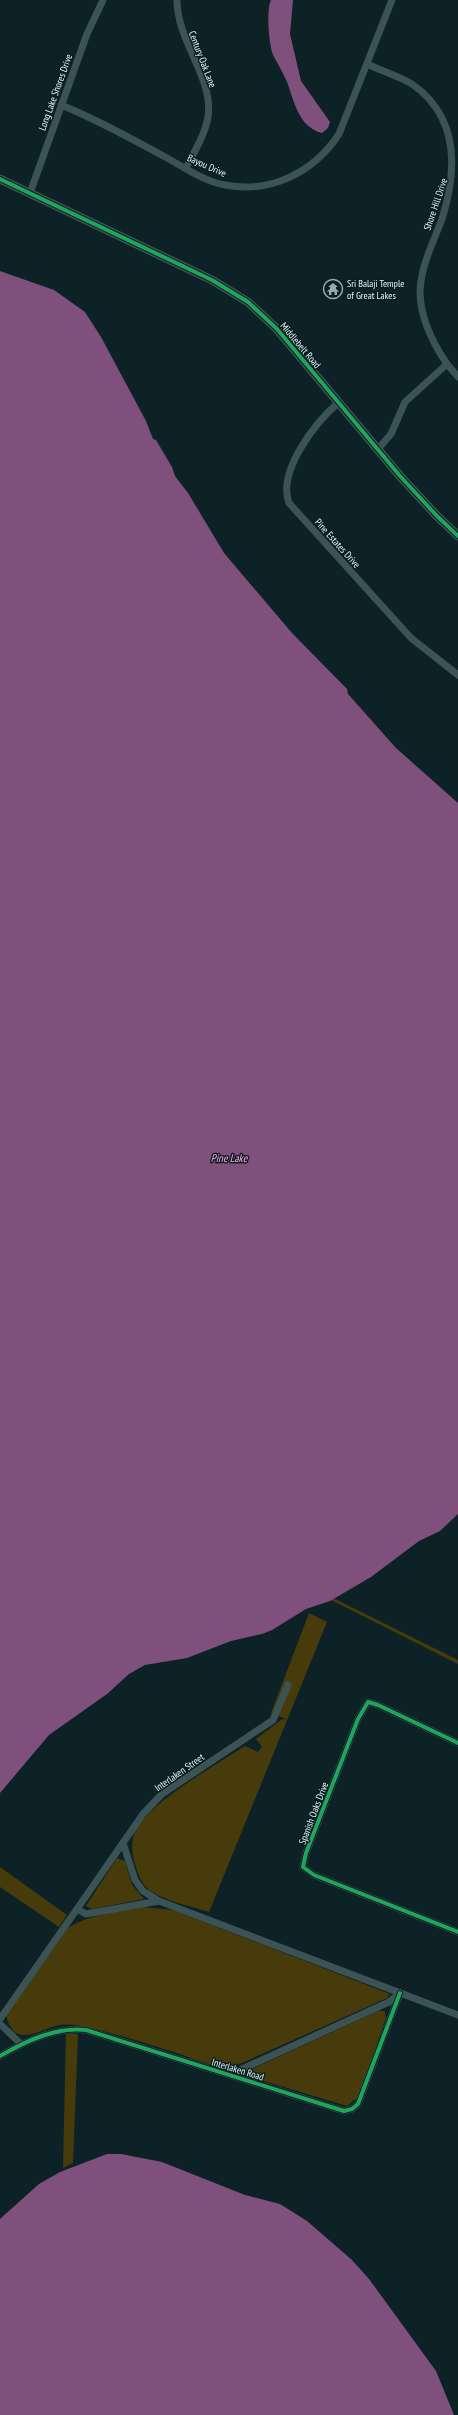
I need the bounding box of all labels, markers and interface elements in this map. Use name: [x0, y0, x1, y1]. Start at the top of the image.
street label: Century Oak Lane: [186, 29, 219, 90]
street label: Long Lake Shores Drive: [36, 52, 75, 132]
street label: Bayou Drive: [185, 151, 228, 180]
street label: Shore Hill Drive: [420, 176, 450, 232]
place label: Sri Balaji Temple of Great Lakes: [347, 277, 404, 302]
temple icon: Sri Balaji Temple of Great Lakes: [322, 278, 344, 300]
street label: Middlebelt Road: [278, 320, 324, 371]
street label: Pine Estates Drive: [312, 516, 363, 571]
water label: Pine Lake: [211, 1151, 249, 1165]
street label: Interlaken Street: [152, 1750, 207, 1794]
street label: Spanish Oaks Drive: [296, 1780, 331, 1846]
street label: Interlaken Road: [210, 2055, 266, 2084]

